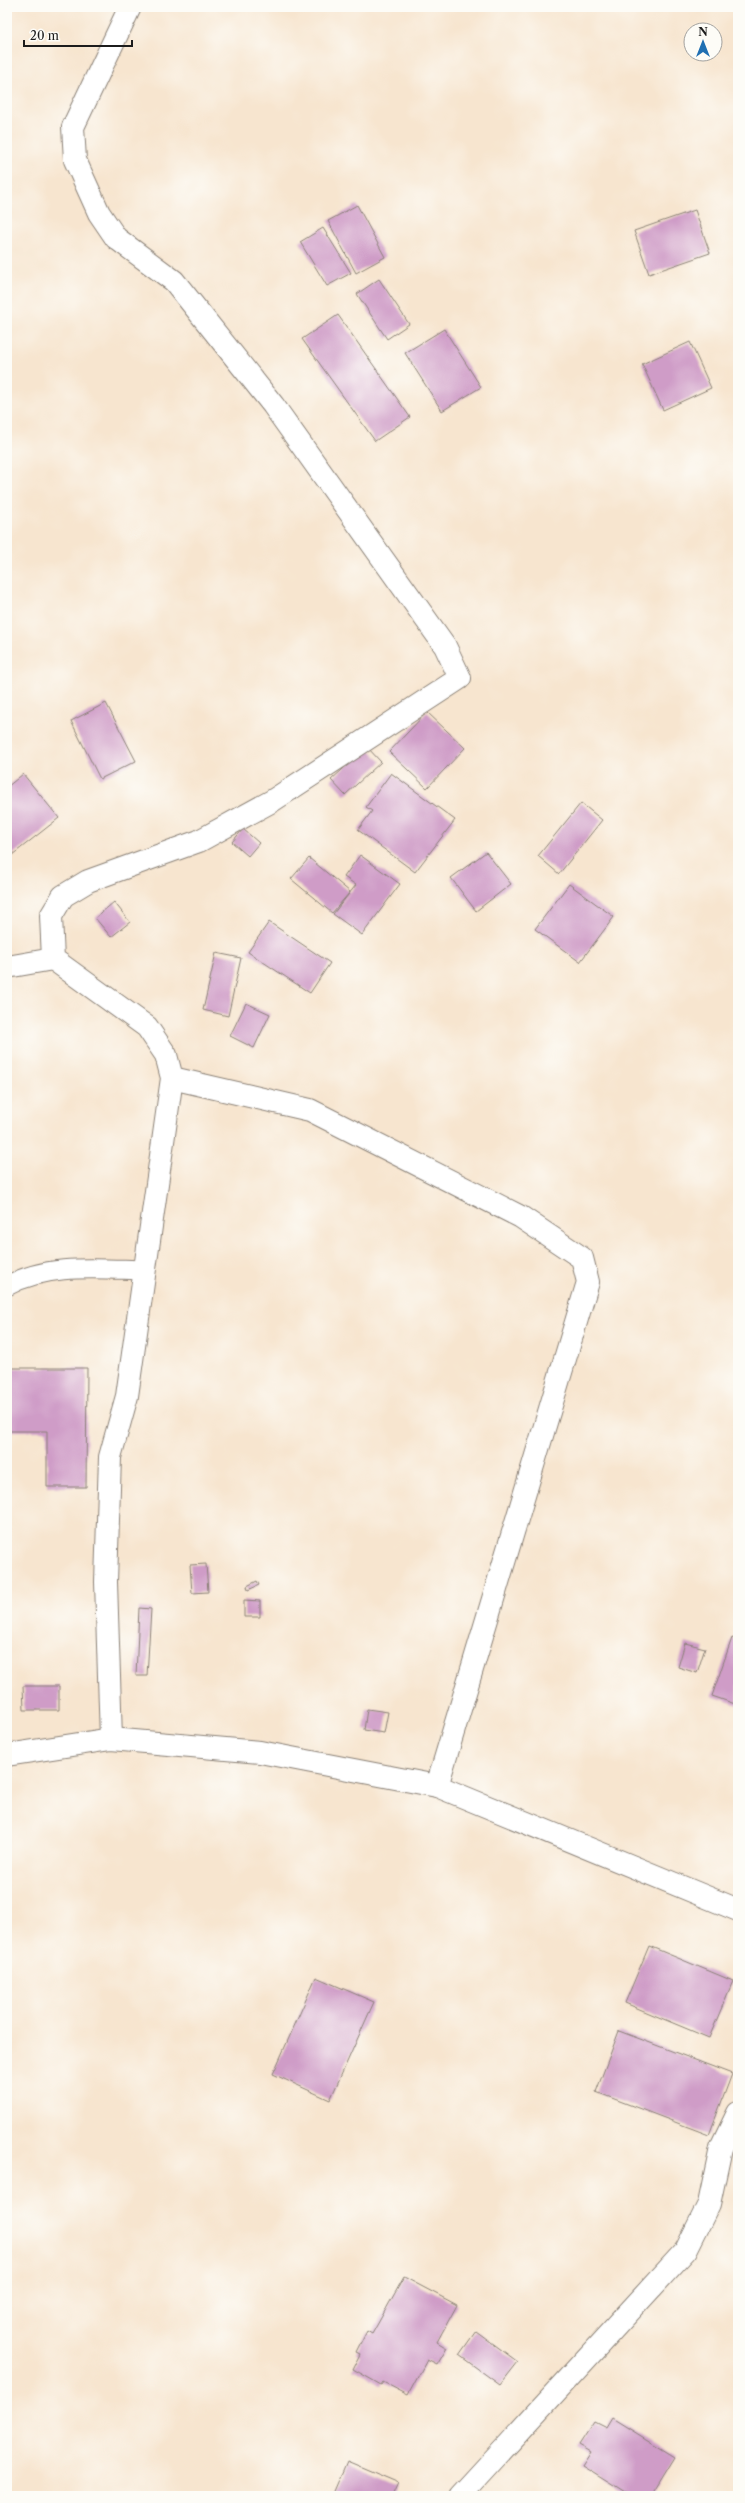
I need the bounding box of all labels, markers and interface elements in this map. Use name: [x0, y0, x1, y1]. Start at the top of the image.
scale bar: [24, 22, 132, 48]
north arrow: [683, 22, 723, 62]
text: N: [698, 25, 708, 39]
text: 20 m: [30, 28, 59, 43]

